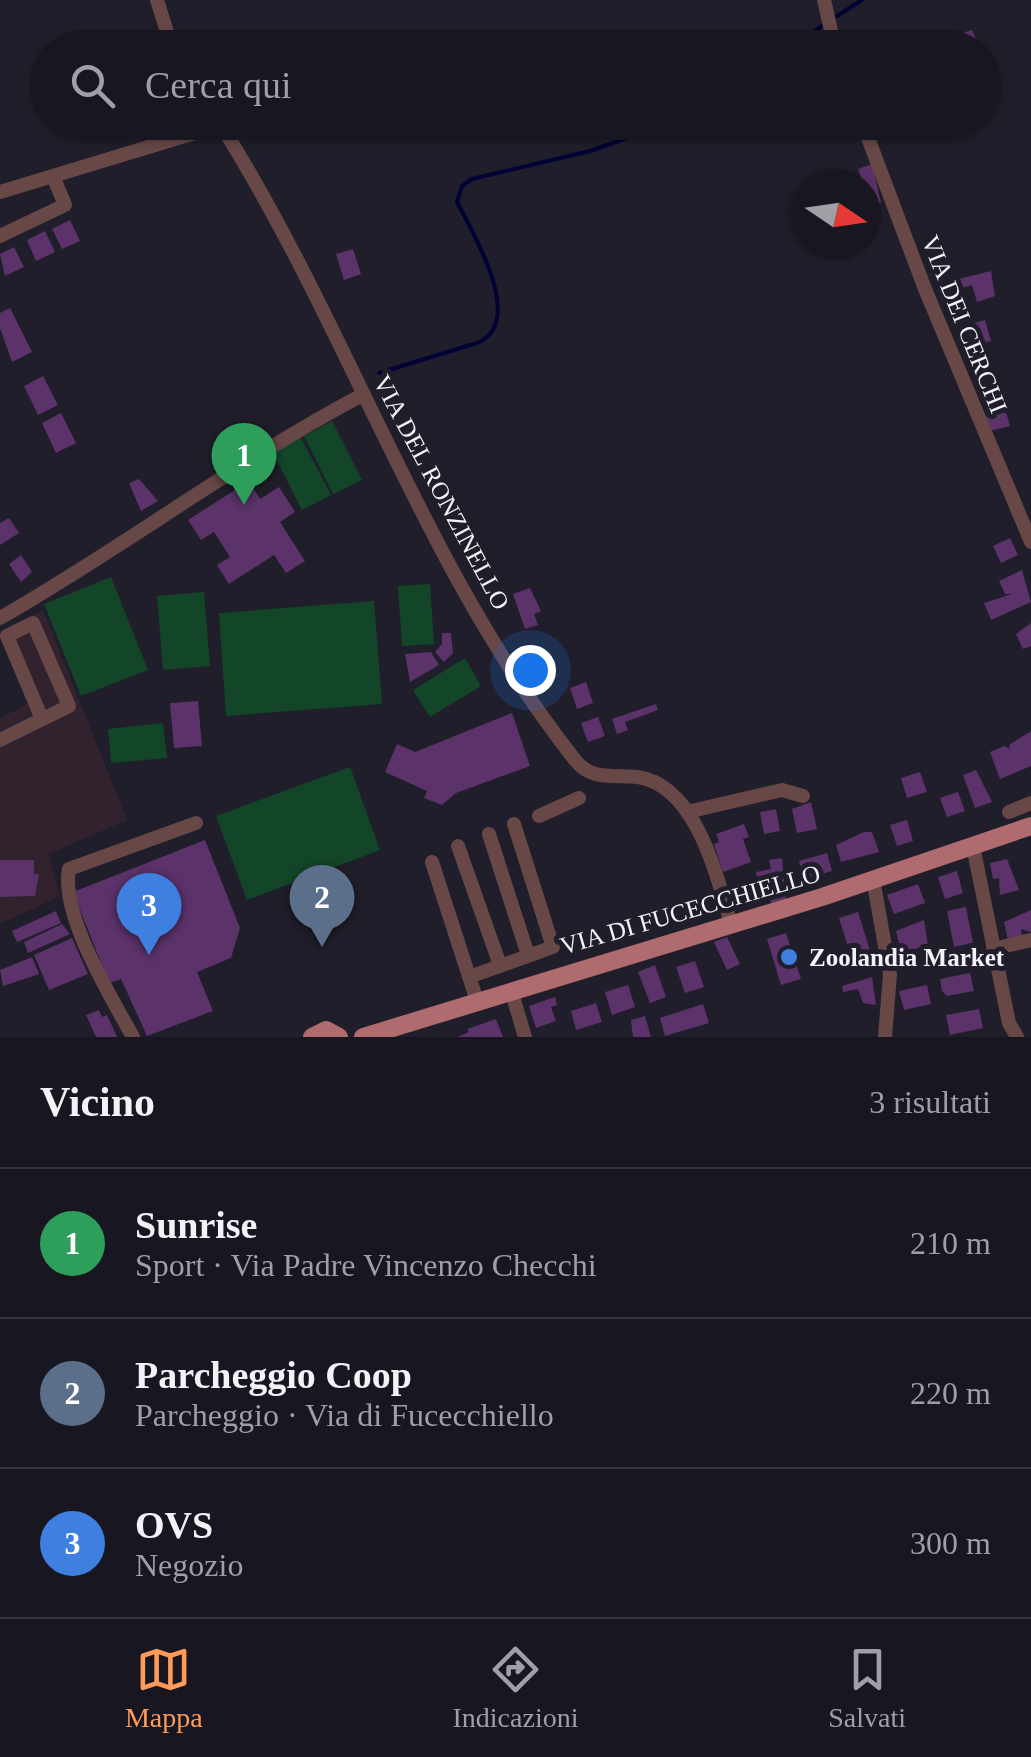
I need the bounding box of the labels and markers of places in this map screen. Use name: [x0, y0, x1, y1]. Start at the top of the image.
pin: 1: [212, 422, 276, 505]
pin: 2: [290, 864, 354, 947]
pin: 3: [116, 872, 182, 955]
place label: Zoolandia Market: [809, 944, 1005, 971]
marker: Zoolandia Market: [778, 946, 800, 968]

